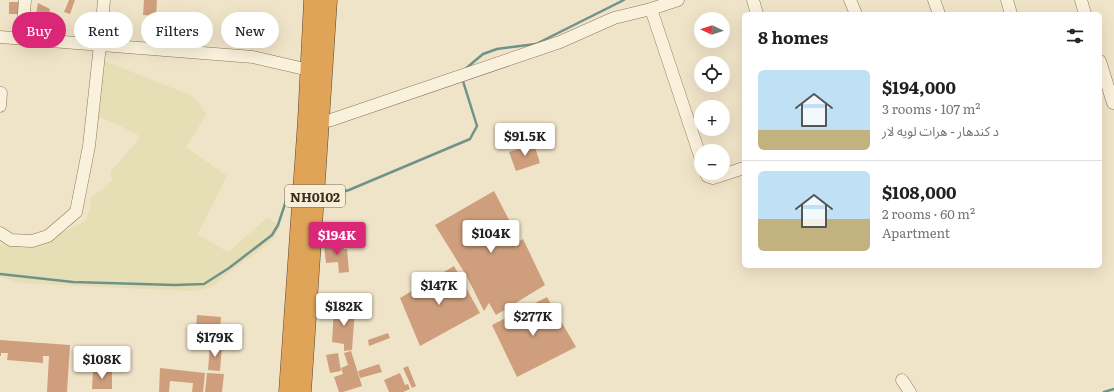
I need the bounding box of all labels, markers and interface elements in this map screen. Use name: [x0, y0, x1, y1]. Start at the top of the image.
chip: Buy: [12, 12, 66, 48]
chip: Rent: [74, 12, 133, 48]
chip: Filters: [141, 12, 213, 48]
chip: New: [221, 12, 279, 48]
north arrow: [694, 12, 730, 48]
map controls: [694, 12, 730, 180]
text: 8 homes: [758, 24, 828, 49]
icon: filters: [1064, 25, 1086, 47]
button: locate: [694, 56, 730, 92]
text: $194,000: [882, 74, 956, 99]
icon: home: [790, 86, 838, 134]
text: 3 rooms · 107 m²: [882, 99, 980, 118]
button: +: [694, 100, 730, 136]
text: د کندهار - هرات لويه لار: [882, 121, 999, 140]
pin: $91.5K: [492, 123, 558, 157]
text: $91.5K: [504, 126, 546, 145]
button: −: [694, 144, 730, 180]
text: $108,000: [882, 179, 957, 204]
road number: NH0102: [285, 185, 345, 207]
icon: home: [790, 187, 838, 235]
text: 2 rooms · 60 m²: [882, 204, 975, 223]
pin: $104K: [463, 220, 519, 254]
pin: $194K: [309, 222, 365, 256]
text: $104K: [471, 223, 511, 242]
text: Apartment: [882, 223, 950, 242]
text: $194K: [318, 225, 356, 244]
pin: $147K: [411, 272, 467, 306]
text: $147K: [420, 275, 458, 294]
pin: $182K: [316, 293, 372, 327]
text: $182K: [325, 296, 363, 315]
pin: $277K: [505, 303, 561, 337]
text: $277K: [514, 306, 552, 325]
pin: $179K: [187, 324, 243, 358]
text: $179K: [196, 327, 234, 346]
pin: $108K: [74, 346, 130, 380]
text: $108K: [83, 349, 121, 368]

